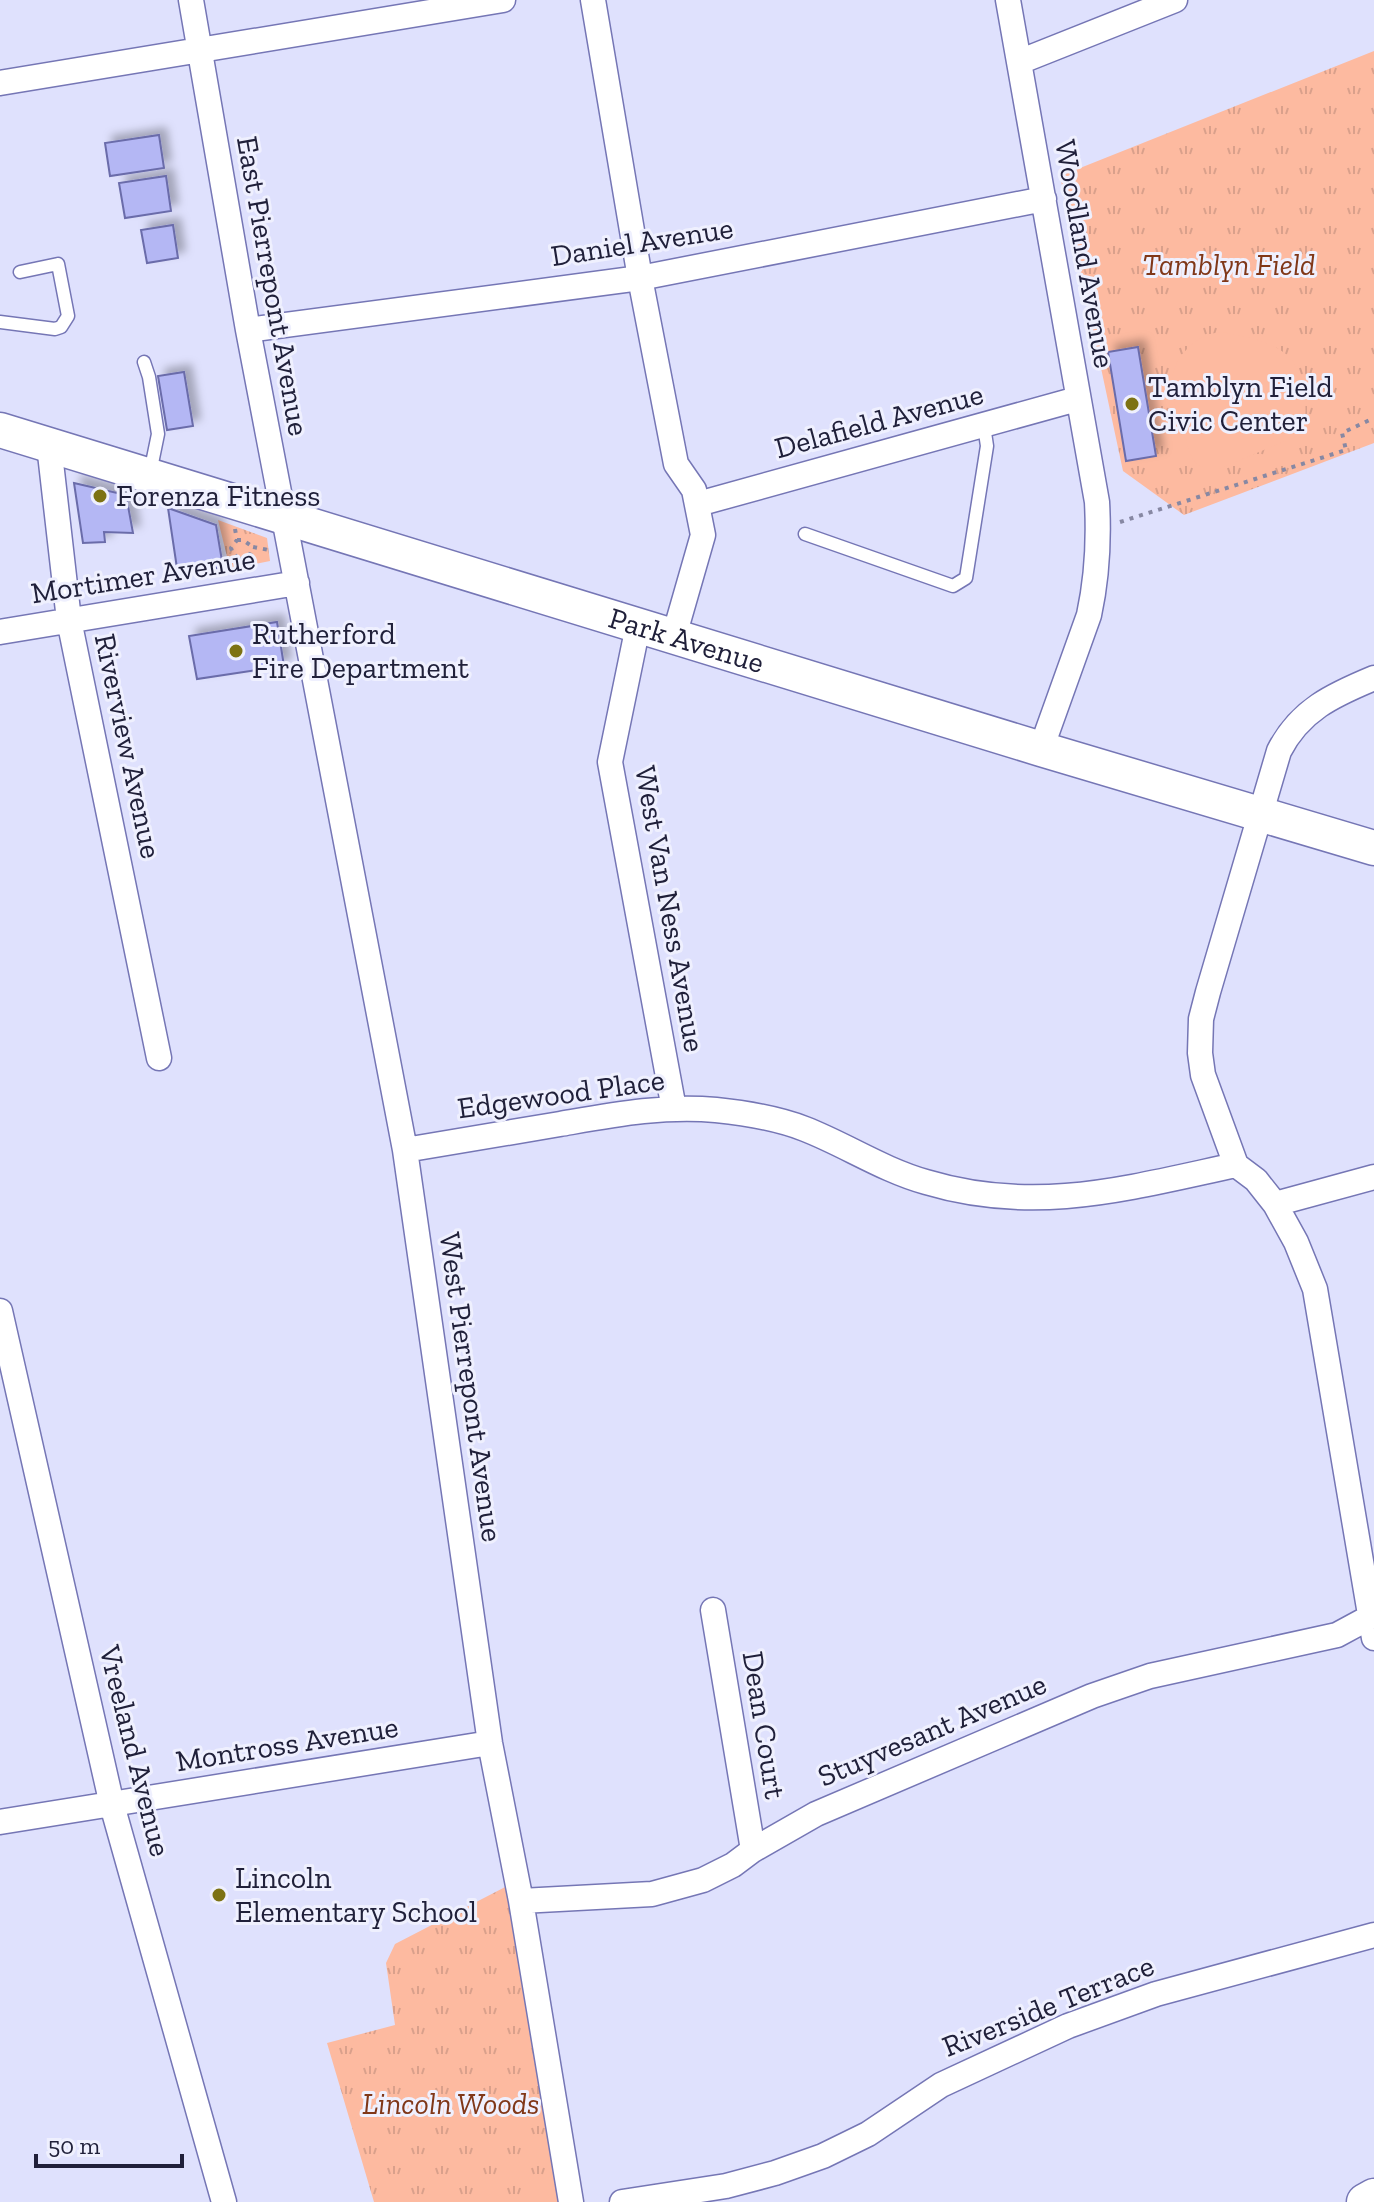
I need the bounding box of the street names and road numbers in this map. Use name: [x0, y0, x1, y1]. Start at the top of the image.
street label: East Pierrepont Avenue: [229, 133, 317, 439]
street label: Woodland Avenue: [1047, 137, 1123, 371]
street label: Daniel Avenue: [548, 210, 736, 274]
street label: Delafield Avenue: [771, 376, 987, 466]
street label: Mortimer Avenue: [28, 541, 258, 611]
street label: Park Avenue: [604, 600, 769, 681]
street label: Riverview Avenue: [87, 630, 169, 862]
street label: West Van Ness Avenue: [627, 763, 713, 1055]
street label: Edgewood Place: [455, 1062, 667, 1126]
street label: West Pierrepont Avenue: [431, 1230, 511, 1544]
street label: Vreeland Avenue: [91, 1641, 179, 1860]
street label: Dean Court: [735, 1649, 793, 1801]
street label: Stuyvesant Avenue: [812, 1666, 1052, 1794]
street label: Montross Avenue: [173, 1709, 401, 1779]
street label: Riverside Terrace: [937, 1947, 1159, 2065]

